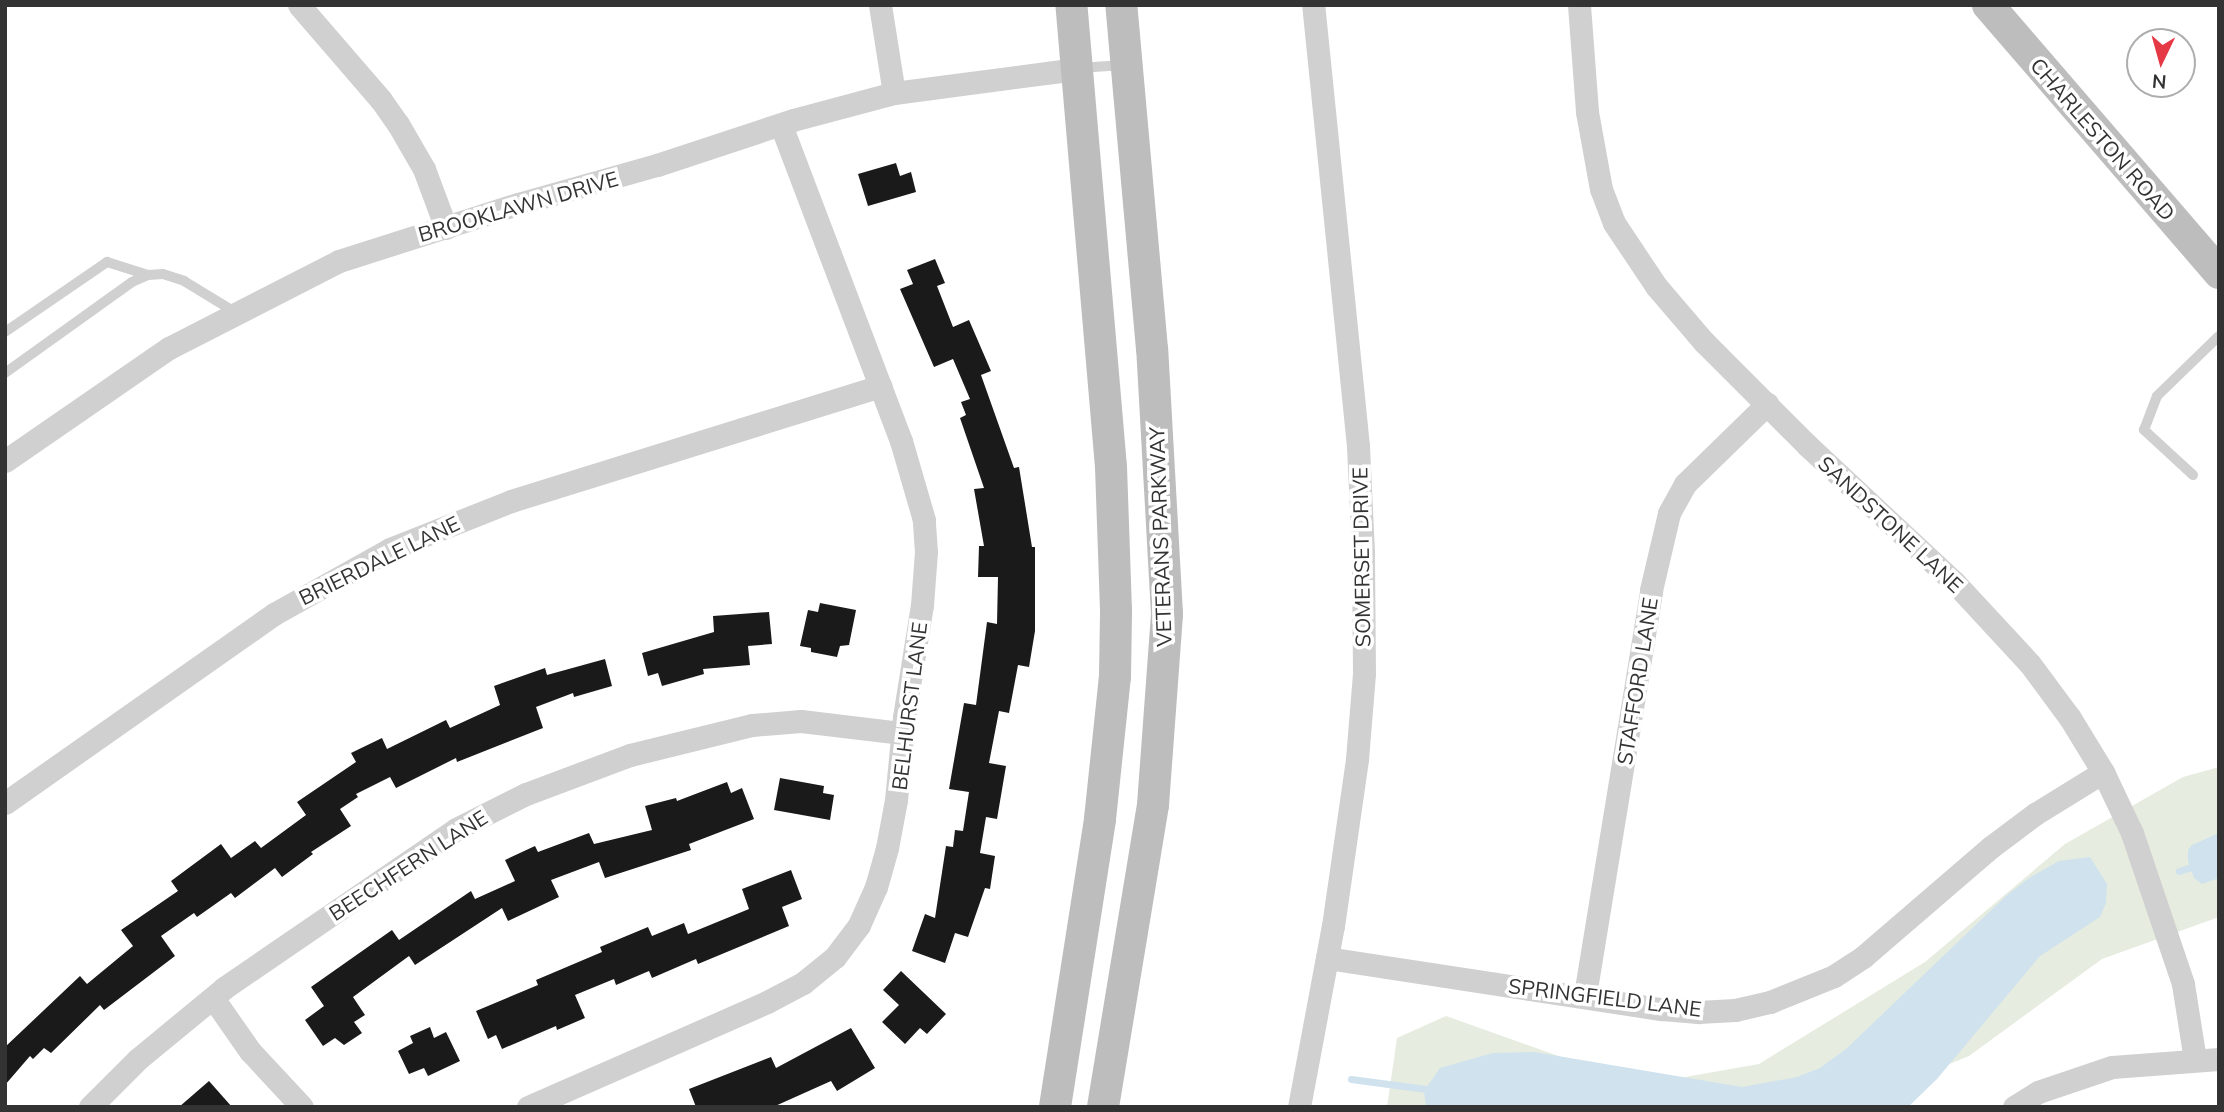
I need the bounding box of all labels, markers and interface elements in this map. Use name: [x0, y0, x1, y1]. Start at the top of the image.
north arrow: [2126, 28, 2196, 98]
street label: CHARLESTON ROAD: [2025, 52, 2181, 226]
street label: BROOKLAWN DRIVE: [415, 165, 621, 247]
street label: VETERANS PARKWAY: [1144, 427, 1176, 647]
street label: SANDSTONE LANE: [1813, 450, 1969, 598]
street label: SOMERSET DRIVE: [1347, 467, 1375, 647]
street label: BRIERDALE LANE: [294, 510, 464, 610]
street label: STAFFORD LANE: [1611, 596, 1663, 766]
street label: BELHURST LANE: [886, 620, 932, 792]
street label: BEECHFERN LANE: [324, 804, 492, 926]
street label: SPRINGFIELD LANE: [1507, 973, 1703, 1021]

